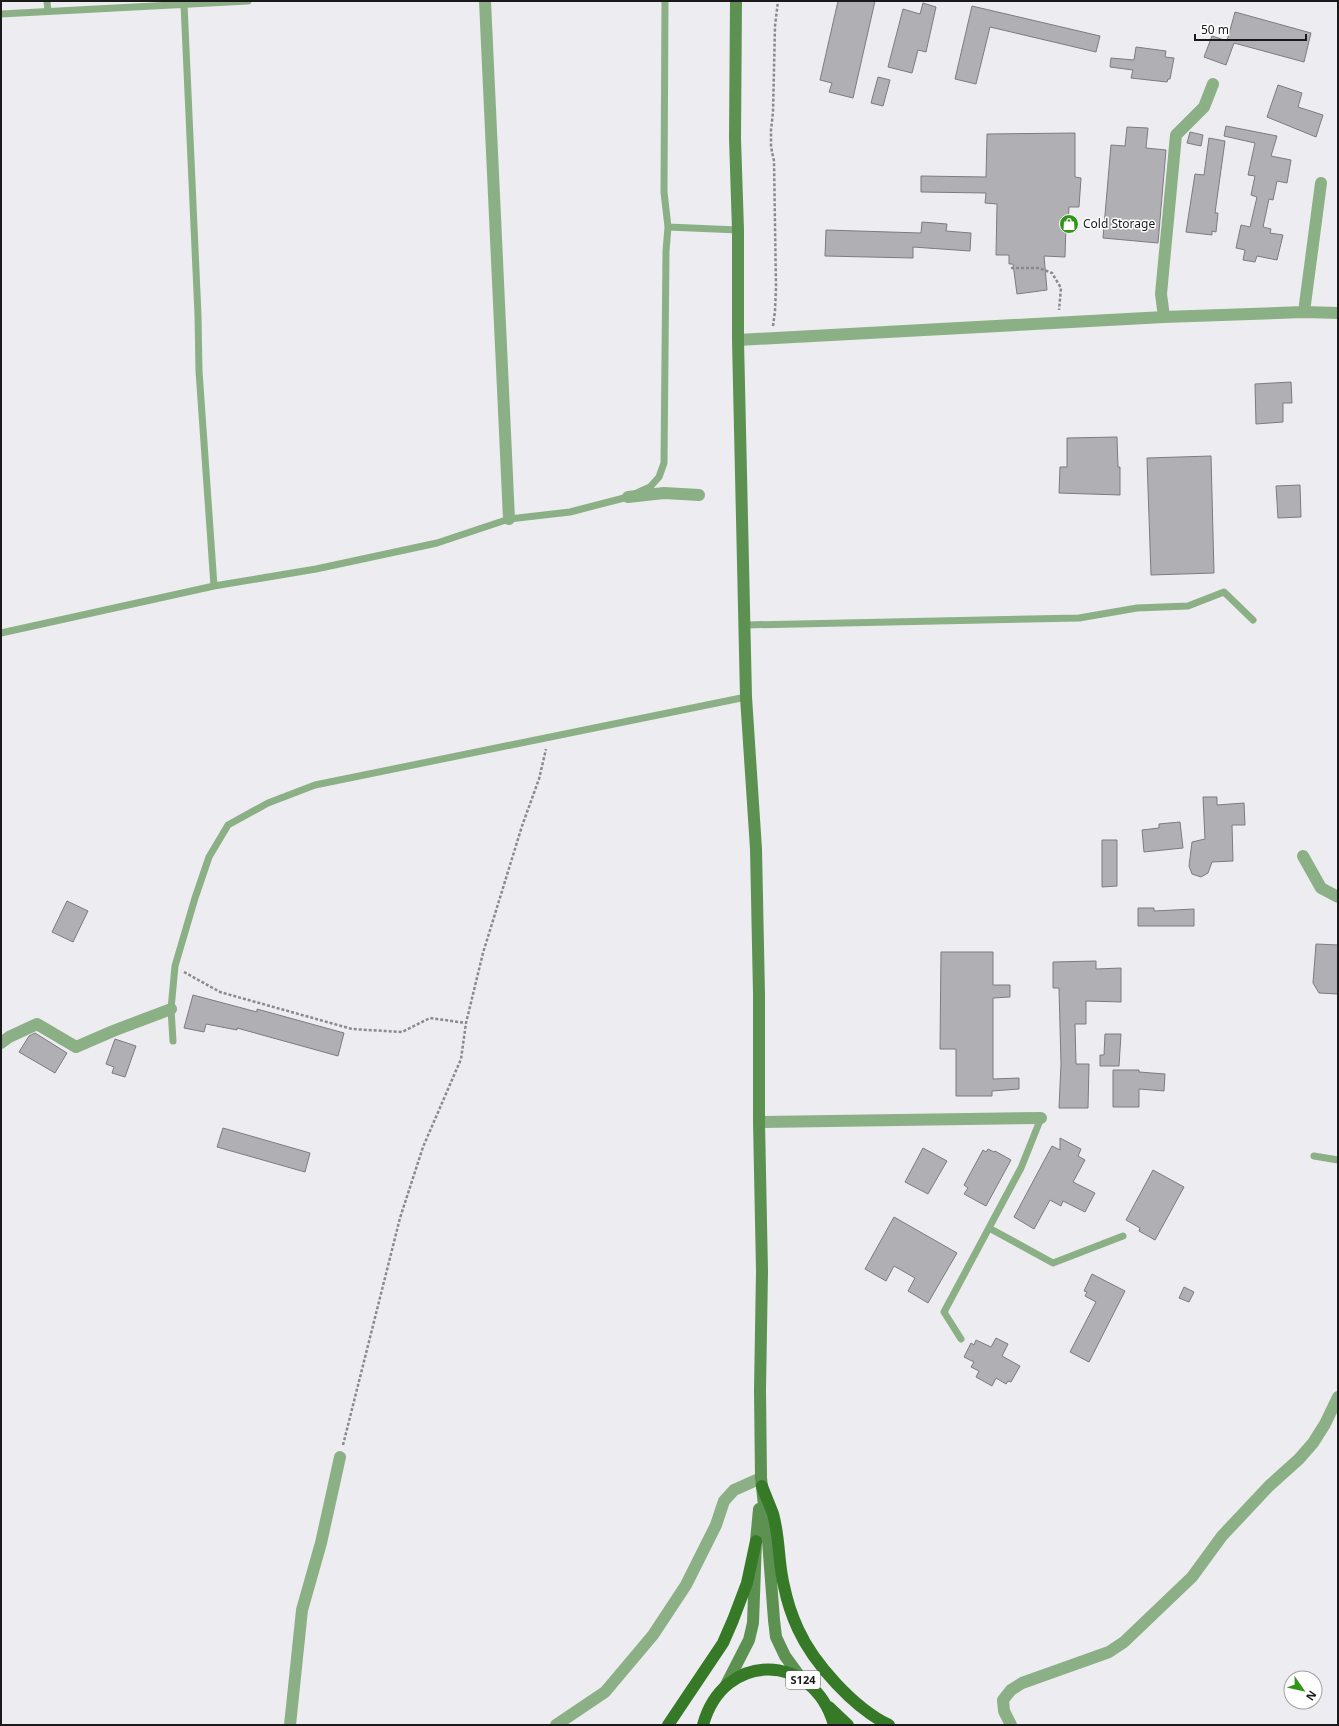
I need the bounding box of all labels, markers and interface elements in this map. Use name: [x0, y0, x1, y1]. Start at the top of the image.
scale bar: [1195, 16, 1306, 42]
text: 50 m: [1201, 21, 1229, 38]
shop icon: Cold Storage: [1058, 213, 1080, 235]
place label: Cold Storage: [1083, 215, 1155, 232]
north arrow: [1283, 1670, 1323, 1710]
road number: S124: [786, 1671, 820, 1689]
text: N: [1303, 1688, 1320, 1704]

